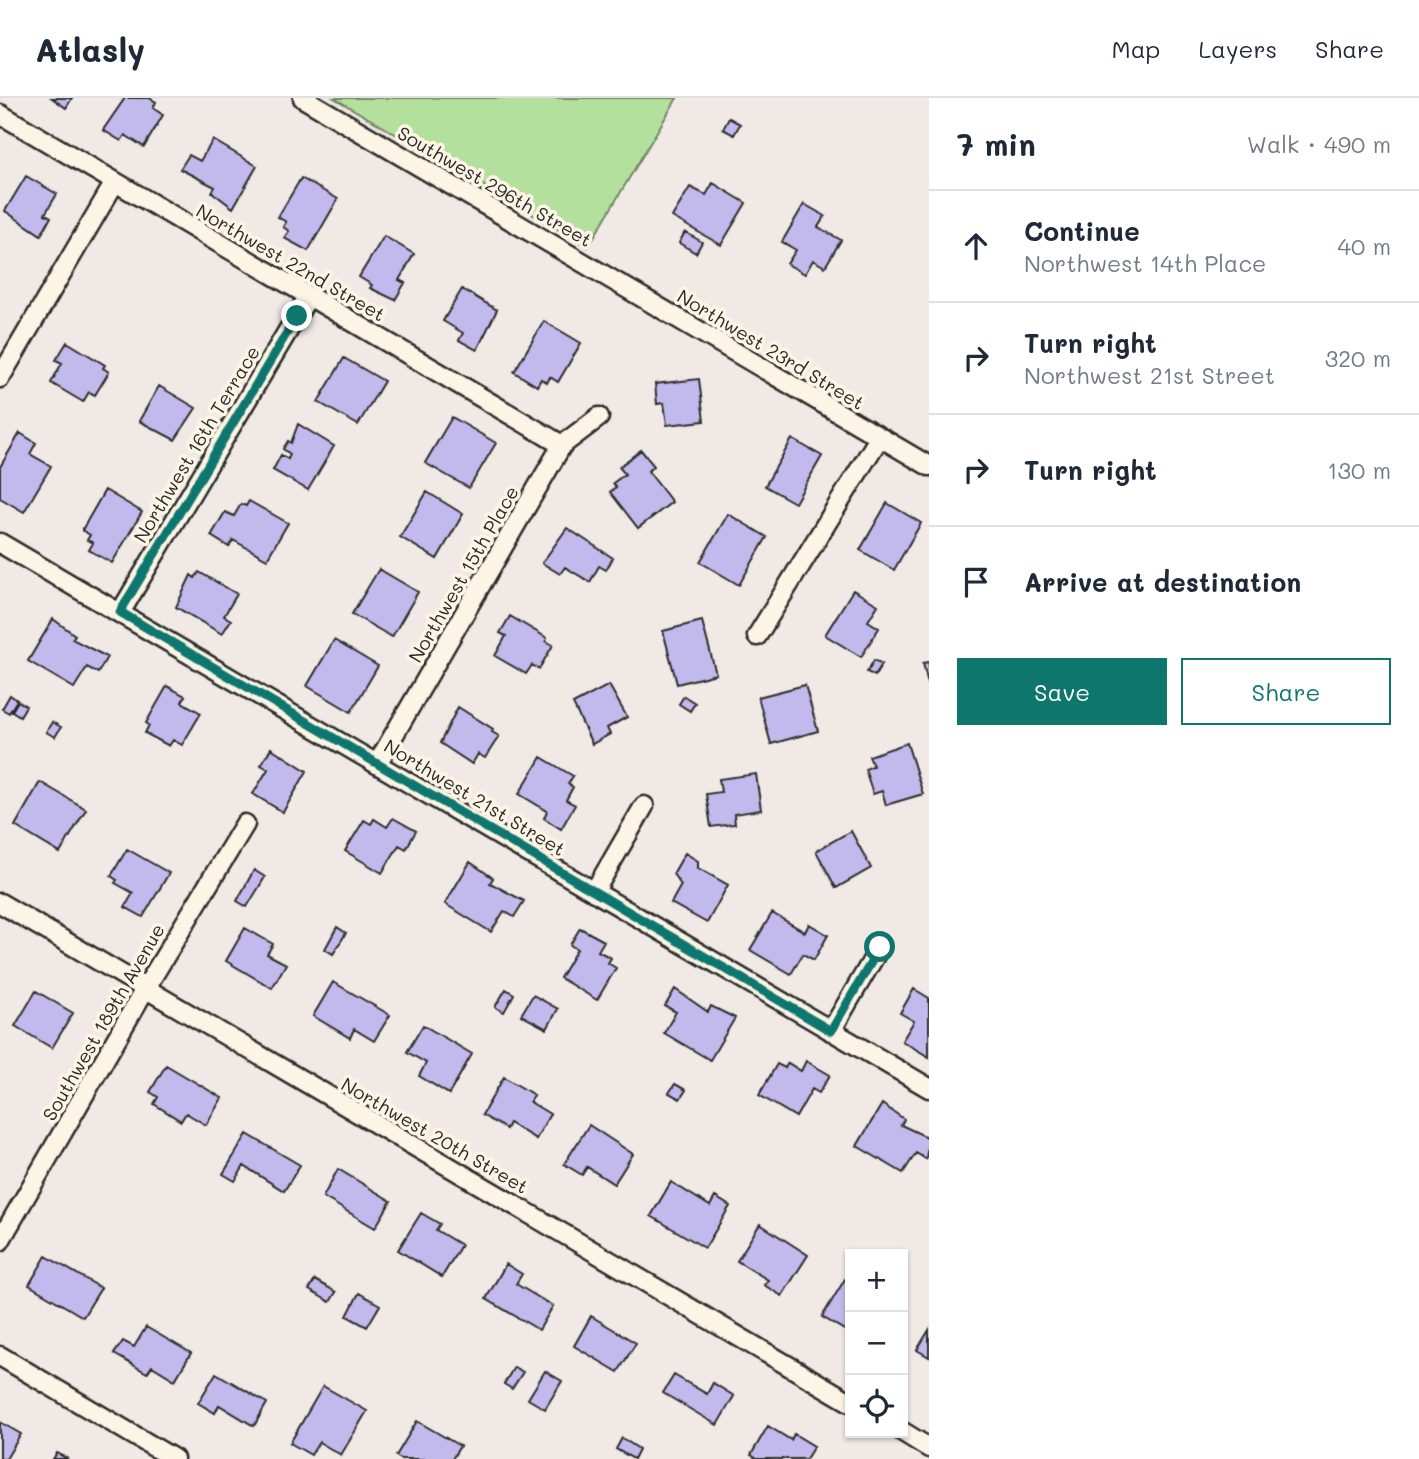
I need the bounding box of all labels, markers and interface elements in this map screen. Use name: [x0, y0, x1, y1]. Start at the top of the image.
text: Atlasly: [35, 27, 145, 70]
text: Map: [1112, 33, 1160, 64]
text: Layers: [1198, 33, 1277, 64]
text: Share: [1315, 33, 1384, 64]
street label: Southwest 296th Street: [393, 120, 597, 252]
text: 7 min: [957, 124, 1036, 164]
text: Walk · 490 m: [1247, 129, 1391, 159]
street label: Northwest 22nd Street: [192, 198, 390, 326]
text: Continue: [1024, 214, 1140, 248]
icon: ahead: [957, 227, 995, 265]
text: 40 m: [1338, 231, 1391, 261]
text: Northwest 14th Place: [1024, 248, 1266, 278]
street label: Northwest 23rd Street: [673, 283, 869, 415]
route end: [281, 300, 312, 331]
text: Turn right: [1024, 326, 1157, 360]
icon: right: [957, 339, 995, 377]
street label: Northwest 16th Terrace: [127, 341, 265, 547]
text: 320 m: [1325, 343, 1391, 373]
text: Northwest 21st Street: [1024, 360, 1275, 390]
icon: right: [957, 451, 995, 489]
text: Turn right: [1024, 453, 1157, 487]
text: 130 m: [1327, 455, 1391, 485]
street label: Northwest 15th Place: [402, 481, 524, 667]
icon: arrive: [957, 563, 995, 601]
text: Arrive at destination: [1024, 565, 1301, 599]
button: Save: [957, 658, 1167, 725]
button: Share: [1181, 658, 1391, 725]
street label: Northwest 21st Street: [380, 733, 570, 861]
street label: Southwest 189th Avenue: [36, 919, 170, 1125]
route start: [864, 931, 895, 962]
street label: Northwest 20th Street: [337, 1071, 533, 1199]
map controls: [845, 1249, 908, 1438]
button: +: [845, 1249, 908, 1312]
button: −: [845, 1312, 908, 1375]
button: locate: [845, 1375, 908, 1438]

